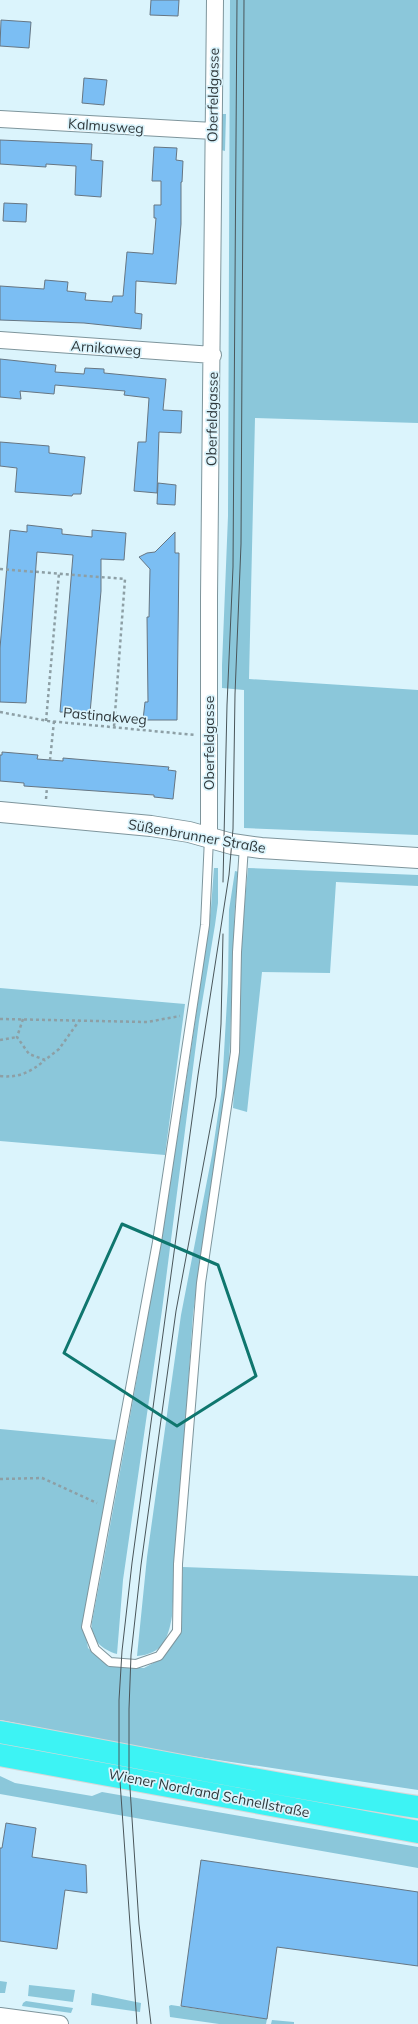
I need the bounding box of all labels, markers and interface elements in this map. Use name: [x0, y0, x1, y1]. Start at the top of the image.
street label: Oberfeldgasse: [203, 48, 223, 142]
street label: Kalmusweg: [68, 114, 144, 138]
street label: Arnikaweg: [70, 337, 142, 359]
street label: Oberfeldgasse: [202, 372, 222, 466]
street label: Oberfeldgasse: [200, 696, 218, 790]
street label: Pastinakweg: [62, 703, 148, 729]
street label: Süßenbrunner Straße: [127, 815, 267, 857]
street label: Wiener Nordrand Schnellstraße: [107, 1765, 311, 1821]

